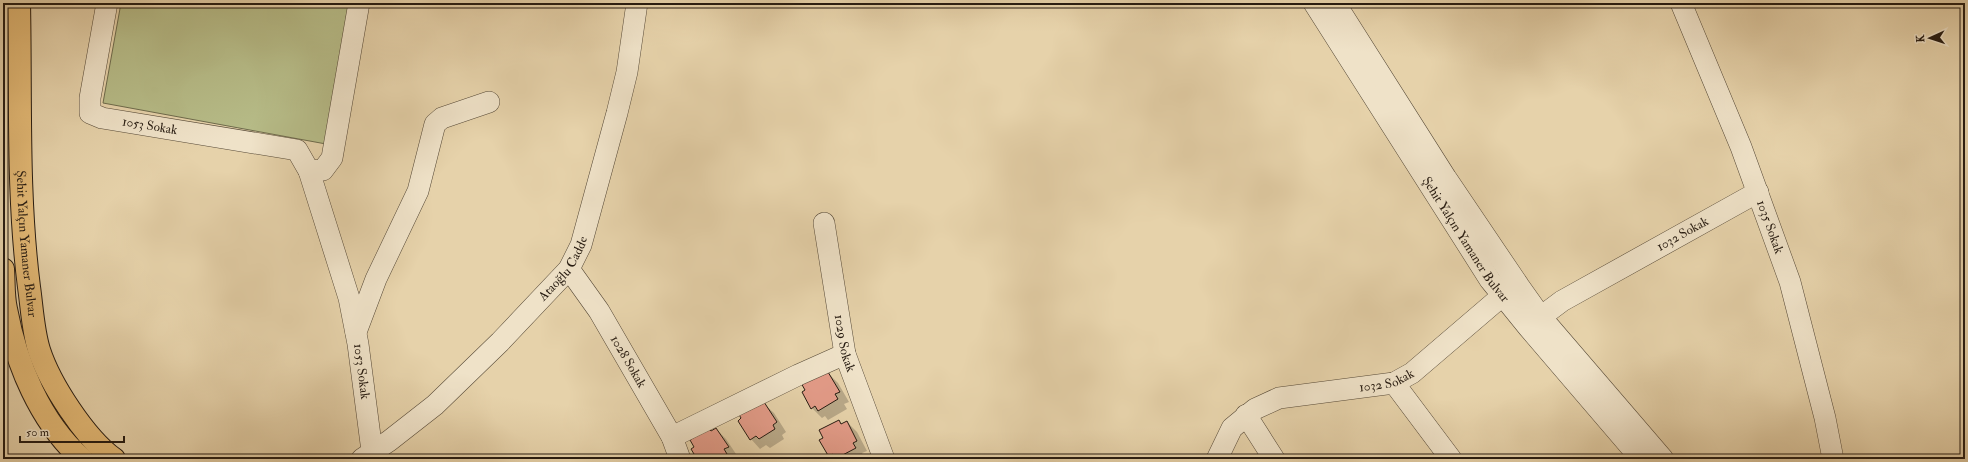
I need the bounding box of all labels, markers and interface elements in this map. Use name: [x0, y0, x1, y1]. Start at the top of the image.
north arrow: [1910, 18, 1950, 58]
text: K: [1914, 33, 1927, 43]
street label: 1053 Sokak: [121, 113, 179, 138]
street label: Şehit Yalçın Yamaner Bulvar: [13, 170, 41, 318]
street label: Şehit Yalçın Yamaner Bulvar: [1419, 174, 1513, 306]
street label: 1035 Sokak: [1753, 198, 1787, 257]
street label: 1032 Sokak: [1654, 213, 1712, 255]
street label: Ataoğlu Cadde: [534, 234, 591, 305]
street label: 1029 Sokak: [831, 313, 859, 375]
street label: 1028 Sokak: [607, 332, 650, 391]
street label: 1053 Sokak: [350, 343, 373, 401]
street label: 1032 Sokak: [1358, 365, 1418, 395]
scale bar: [20, 418, 124, 444]
text: 50 m: [26, 425, 50, 440]

